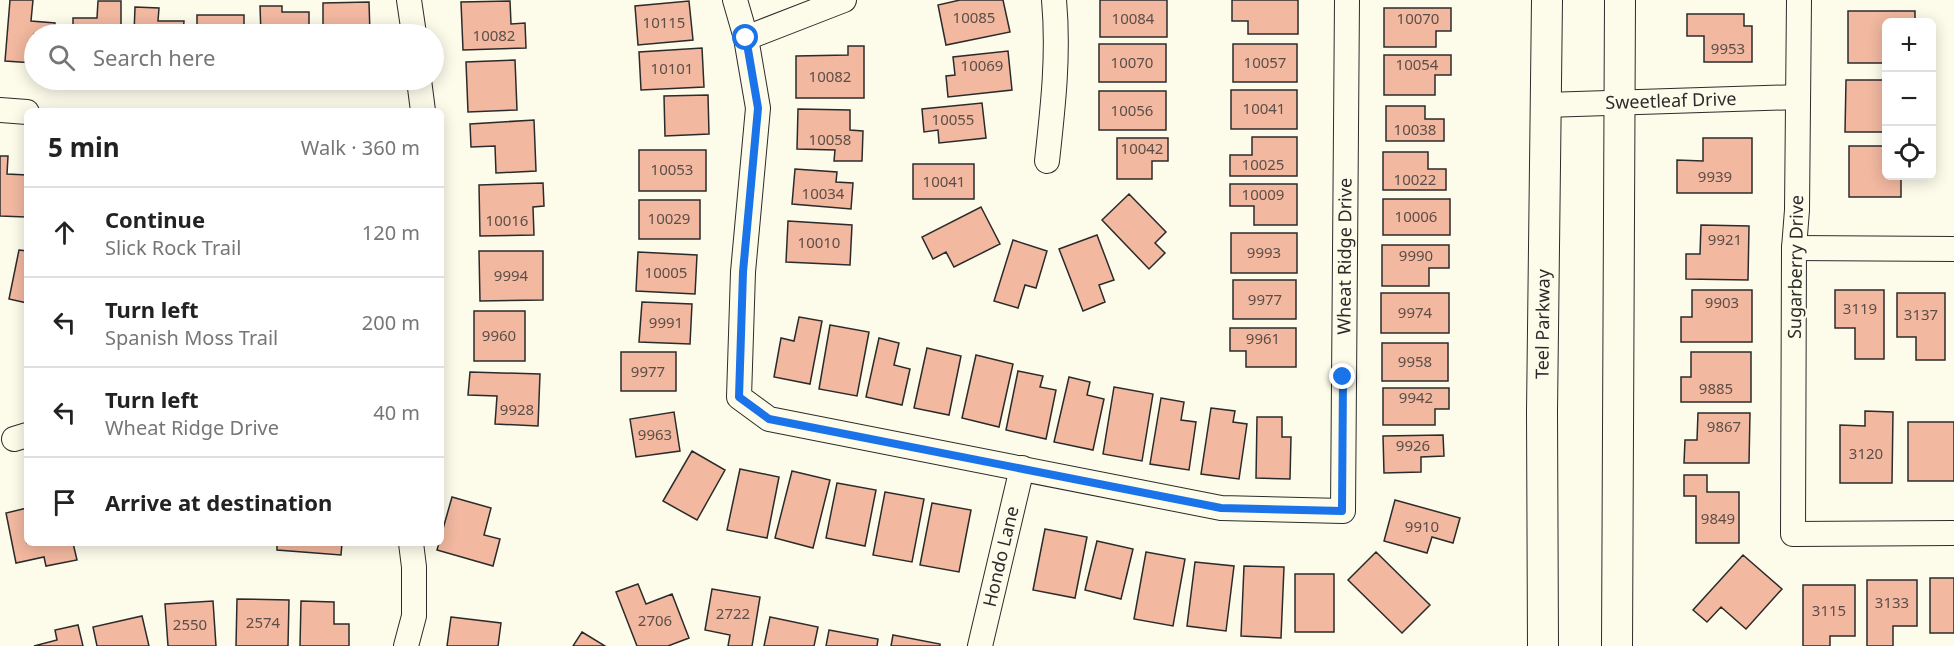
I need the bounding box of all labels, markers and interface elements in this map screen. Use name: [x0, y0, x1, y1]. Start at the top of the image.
house number: 10085: [953, 7, 995, 27]
house number: 10084: [1112, 8, 1155, 28]
house number: 10070: [1397, 8, 1439, 28]
house number: 10115: [643, 12, 685, 32]
map controls: [1882, 18, 1936, 180]
button: +: [1882, 18, 1936, 72]
search box: [24, 24, 444, 90]
route start: [732, 24, 758, 50]
house number: 10082: [473, 25, 515, 45]
house number: 9953: [1711, 38, 1745, 58]
icon: search: [45, 41, 78, 74]
text: Search here: [93, 42, 215, 72]
house number: 10070: [1111, 52, 1153, 72]
house number: 10057: [1244, 52, 1286, 72]
house number: 10054: [1396, 54, 1439, 74]
house number: 10069: [961, 55, 1003, 75]
house number: 10101: [651, 58, 693, 78]
house number: 10082: [809, 66, 851, 86]
button: −: [1882, 72, 1936, 126]
street label: Sweetleaf Drive: [1605, 86, 1737, 114]
house number: 10041: [1243, 98, 1285, 118]
house number: 10056: [1111, 100, 1153, 120]
house number: 10055: [932, 109, 974, 129]
house number: 10038: [1394, 119, 1436, 139]
button: locate: [1882, 126, 1936, 180]
text: 5 min: [48, 129, 120, 165]
house number: 10058: [809, 129, 851, 149]
text: Walk · 360 m: [301, 134, 420, 161]
house number: 10042: [1121, 138, 1163, 158]
house number: 10025: [1242, 154, 1284, 174]
house number: 10053: [651, 159, 693, 179]
house number: 9939: [1698, 166, 1732, 186]
house number: 10022: [1394, 169, 1436, 189]
house number: 10041: [923, 171, 965, 191]
street label: Wheat Ridge Drive: [1331, 178, 1357, 335]
house number: 10034: [802, 183, 845, 203]
house number: 10009: [1242, 184, 1284, 204]
street label: Sugarberry Drive: [1782, 195, 1808, 339]
text: Continue: [105, 204, 205, 234]
house number: 10006: [1395, 206, 1437, 226]
house number: 10029: [648, 208, 690, 228]
house number: 10016: [486, 210, 528, 230]
icon: ahead: [48, 216, 81, 249]
text: 120 m: [362, 219, 420, 246]
house number: 9921: [1708, 229, 1742, 249]
house number: 10010: [798, 232, 840, 252]
text: Slick Rock Trail: [105, 234, 241, 261]
house number: 9993: [1247, 242, 1281, 262]
house number: 9990: [1399, 245, 1433, 265]
house number: 10005: [645, 262, 687, 282]
house number: 9994: [494, 265, 529, 285]
street label: Teel Parkway: [1529, 268, 1555, 379]
house number: 9977: [1248, 289, 1282, 309]
house number: 9903: [1705, 292, 1739, 312]
text: Turn left: [105, 294, 199, 324]
house number: 3119: [1843, 298, 1877, 318]
house number: 9974: [1398, 302, 1433, 322]
house number: 3137: [1904, 304, 1938, 324]
icon: left: [48, 306, 81, 339]
text: 200 m: [362, 309, 420, 336]
house number: 9991: [649, 312, 683, 332]
text: Spanish Moss Trail: [105, 324, 278, 351]
house number: 9960: [482, 325, 516, 345]
house number: 9961: [1246, 328, 1280, 348]
house number: 9958: [1398, 351, 1432, 371]
house number: 9977: [631, 361, 665, 381]
route end: [1329, 363, 1355, 389]
house number: 9885: [1699, 378, 1733, 398]
text: Turn left: [105, 384, 199, 414]
house number: 9942: [1399, 387, 1433, 407]
icon: left: [48, 396, 81, 429]
text: 40 m: [373, 399, 420, 426]
house number: 9928: [500, 399, 534, 419]
text: Wheat Ridge Drive: [105, 414, 279, 441]
house number: 9867: [1707, 416, 1741, 436]
house number: 9963: [638, 424, 672, 444]
house number: 9926: [1396, 435, 1430, 455]
house number: 3120: [1849, 443, 1883, 463]
icon: arrive: [48, 486, 81, 519]
text: Arrive at destination: [105, 487, 332, 517]
street label: Hondo Lane: [977, 503, 1024, 609]
house number: 9849: [1701, 508, 1735, 528]
house number: 9910: [1405, 516, 1439, 536]
house number: 3133: [1875, 592, 1909, 612]
house number: 3115: [1812, 600, 1846, 620]
house number: 2722: [716, 603, 750, 623]
house number: 2706: [638, 610, 672, 630]
house number: 2574: [246, 612, 281, 632]
house number: 2550: [173, 614, 207, 634]

